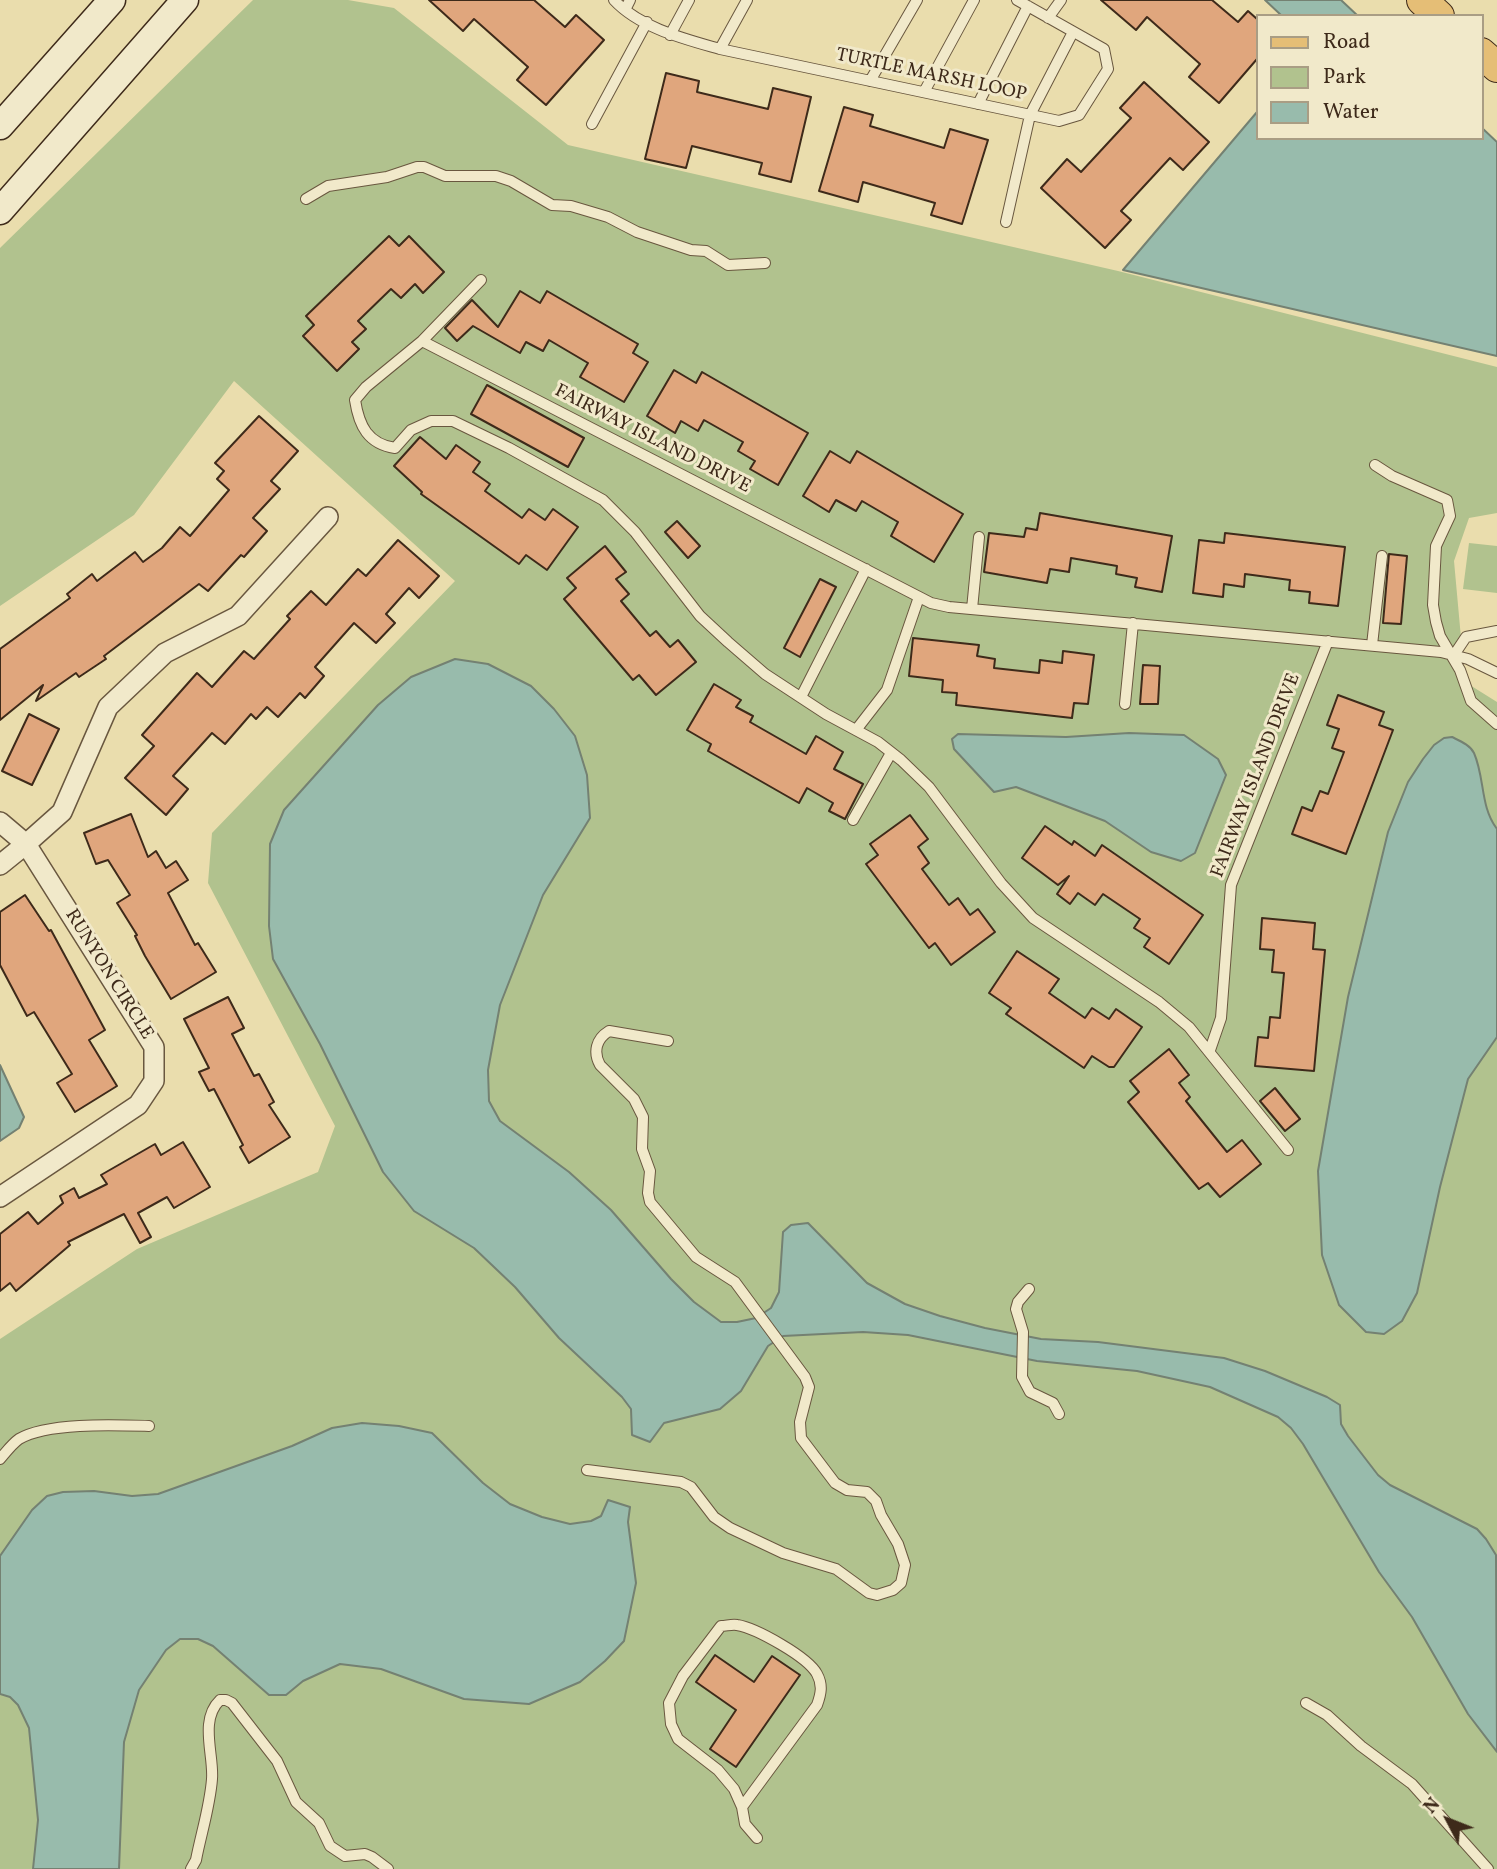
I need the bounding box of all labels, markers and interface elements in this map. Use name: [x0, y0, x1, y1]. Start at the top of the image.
legend: [1256, 14, 1483, 140]
text: Road: [1323, 28, 1370, 57]
street label: TURTLE MARSH LOOP: [834, 45, 1028, 107]
text: Park: [1323, 63, 1366, 92]
text: Water: [1323, 98, 1379, 127]
street label: FAIRWAY ISLAND DRIVE: [550, 381, 754, 499]
street label: FAIRWAY ISLAND DRIVE: [1207, 671, 1307, 881]
street label: RUNYON CIRCLE: [59, 906, 157, 1044]
north arrow: [1413, 1785, 1483, 1855]
text: N: [1418, 1792, 1447, 1820]

